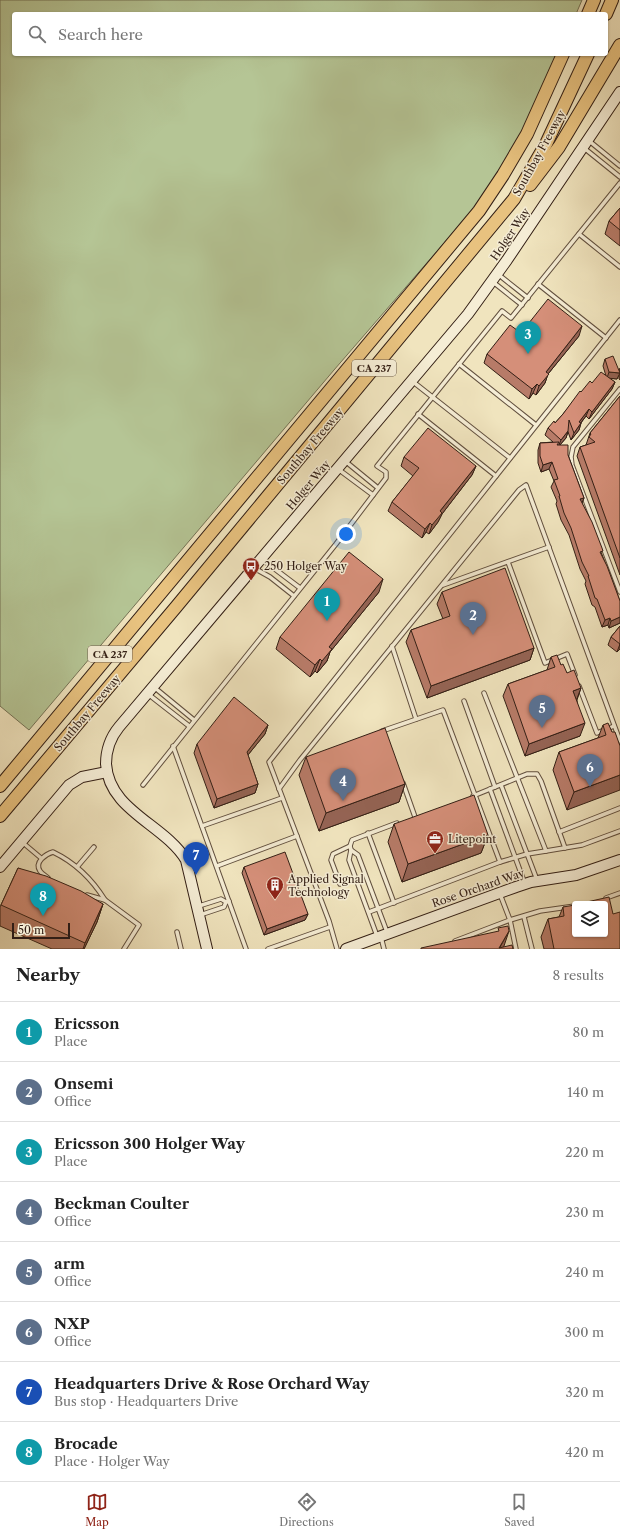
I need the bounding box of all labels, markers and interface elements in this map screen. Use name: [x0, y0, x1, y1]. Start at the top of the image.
search box: [12, 12, 608, 56]
icon: search: [26, 23, 48, 45]
text: Search here: [58, 25, 143, 44]
street label: Southbay Freeway: [510, 107, 569, 198]
street label: Holger Way: [487, 204, 533, 263]
pin: 3: [515, 321, 541, 354]
road number: CA 237: [352, 360, 396, 376]
street label: Southbay Freeway: [274, 404, 347, 487]
street label: Holger Way: [283, 457, 333, 513]
your location: [336, 524, 356, 544]
bus stop icon: 250 Holger Way: [241, 556, 261, 581]
place label: 250 Holger Way: [264, 559, 348, 573]
pin: 1: [314, 588, 340, 621]
pin: 2: [460, 602, 486, 635]
road number: CA 237: [88, 646, 132, 662]
street label: Southbay Freeway: [51, 671, 124, 754]
pin: 5: [529, 695, 555, 728]
pin: 6: [577, 754, 603, 787]
pin: 4: [330, 768, 356, 801]
office icon: Litepoint: [425, 829, 445, 854]
place label: Litepoint: [448, 832, 496, 846]
pin: 7: [183, 842, 209, 875]
street label: Rose Orchard Way: [430, 865, 527, 910]
place label: Applied Signal Technology: [287, 872, 365, 899]
building icon: Applied Signal Technology: [265, 875, 285, 900]
pin: 8: [30, 883, 56, 916]
map controls: [572, 901, 608, 937]
button: layers: [572, 901, 608, 937]
scale bar: [12, 921, 70, 940]
text: 50 m: [18, 923, 44, 937]
text: Nearby: [16, 965, 80, 985]
text: 8 results: [552, 967, 604, 983]
text: Ericsson: [54, 1014, 120, 1033]
text: 1: [26, 1024, 32, 1040]
text: 80 m: [572, 1024, 604, 1040]
text: Place: [54, 1033, 87, 1049]
text: Onsemi: [54, 1074, 113, 1093]
text: 2: [25, 1084, 33, 1100]
text: 140 m: [567, 1084, 604, 1100]
text: Office: [54, 1093, 91, 1109]
text: Ericsson 300 Holger Way: [54, 1134, 245, 1153]
text: 3: [25, 1144, 33, 1160]
text: 220 m: [565, 1144, 604, 1160]
text: Place: [54, 1153, 87, 1169]
text: Beckman Coulter: [54, 1194, 189, 1213]
text: 4: [25, 1204, 33, 1220]
text: 230 m: [566, 1204, 604, 1220]
text: Office: [54, 1213, 91, 1229]
text: arm: [54, 1254, 85, 1273]
text: 5: [25, 1264, 33, 1280]
text: 240 m: [565, 1264, 604, 1280]
text: Office: [54, 1273, 91, 1289]
text: NXP: [54, 1314, 90, 1333]
text: 6: [25, 1324, 33, 1340]
text: 300 m: [565, 1324, 604, 1340]
text: Office: [54, 1333, 91, 1349]
text: Headquarters Drive & Rose Orchard Way: [54, 1374, 370, 1393]
text: 7: [26, 1384, 32, 1400]
text: 320 m: [566, 1384, 604, 1400]
text: Bus stop · Headquarters Drive: [54, 1393, 238, 1409]
text: Brocade: [54, 1434, 118, 1453]
text: 8: [25, 1444, 33, 1460]
text: 420 m: [565, 1444, 604, 1460]
text: Place · Holger Way: [54, 1453, 170, 1469]
tab: Map: [85, 1491, 109, 1529]
tab: Directions: [279, 1491, 334, 1529]
tab: Saved: [504, 1491, 535, 1529]

